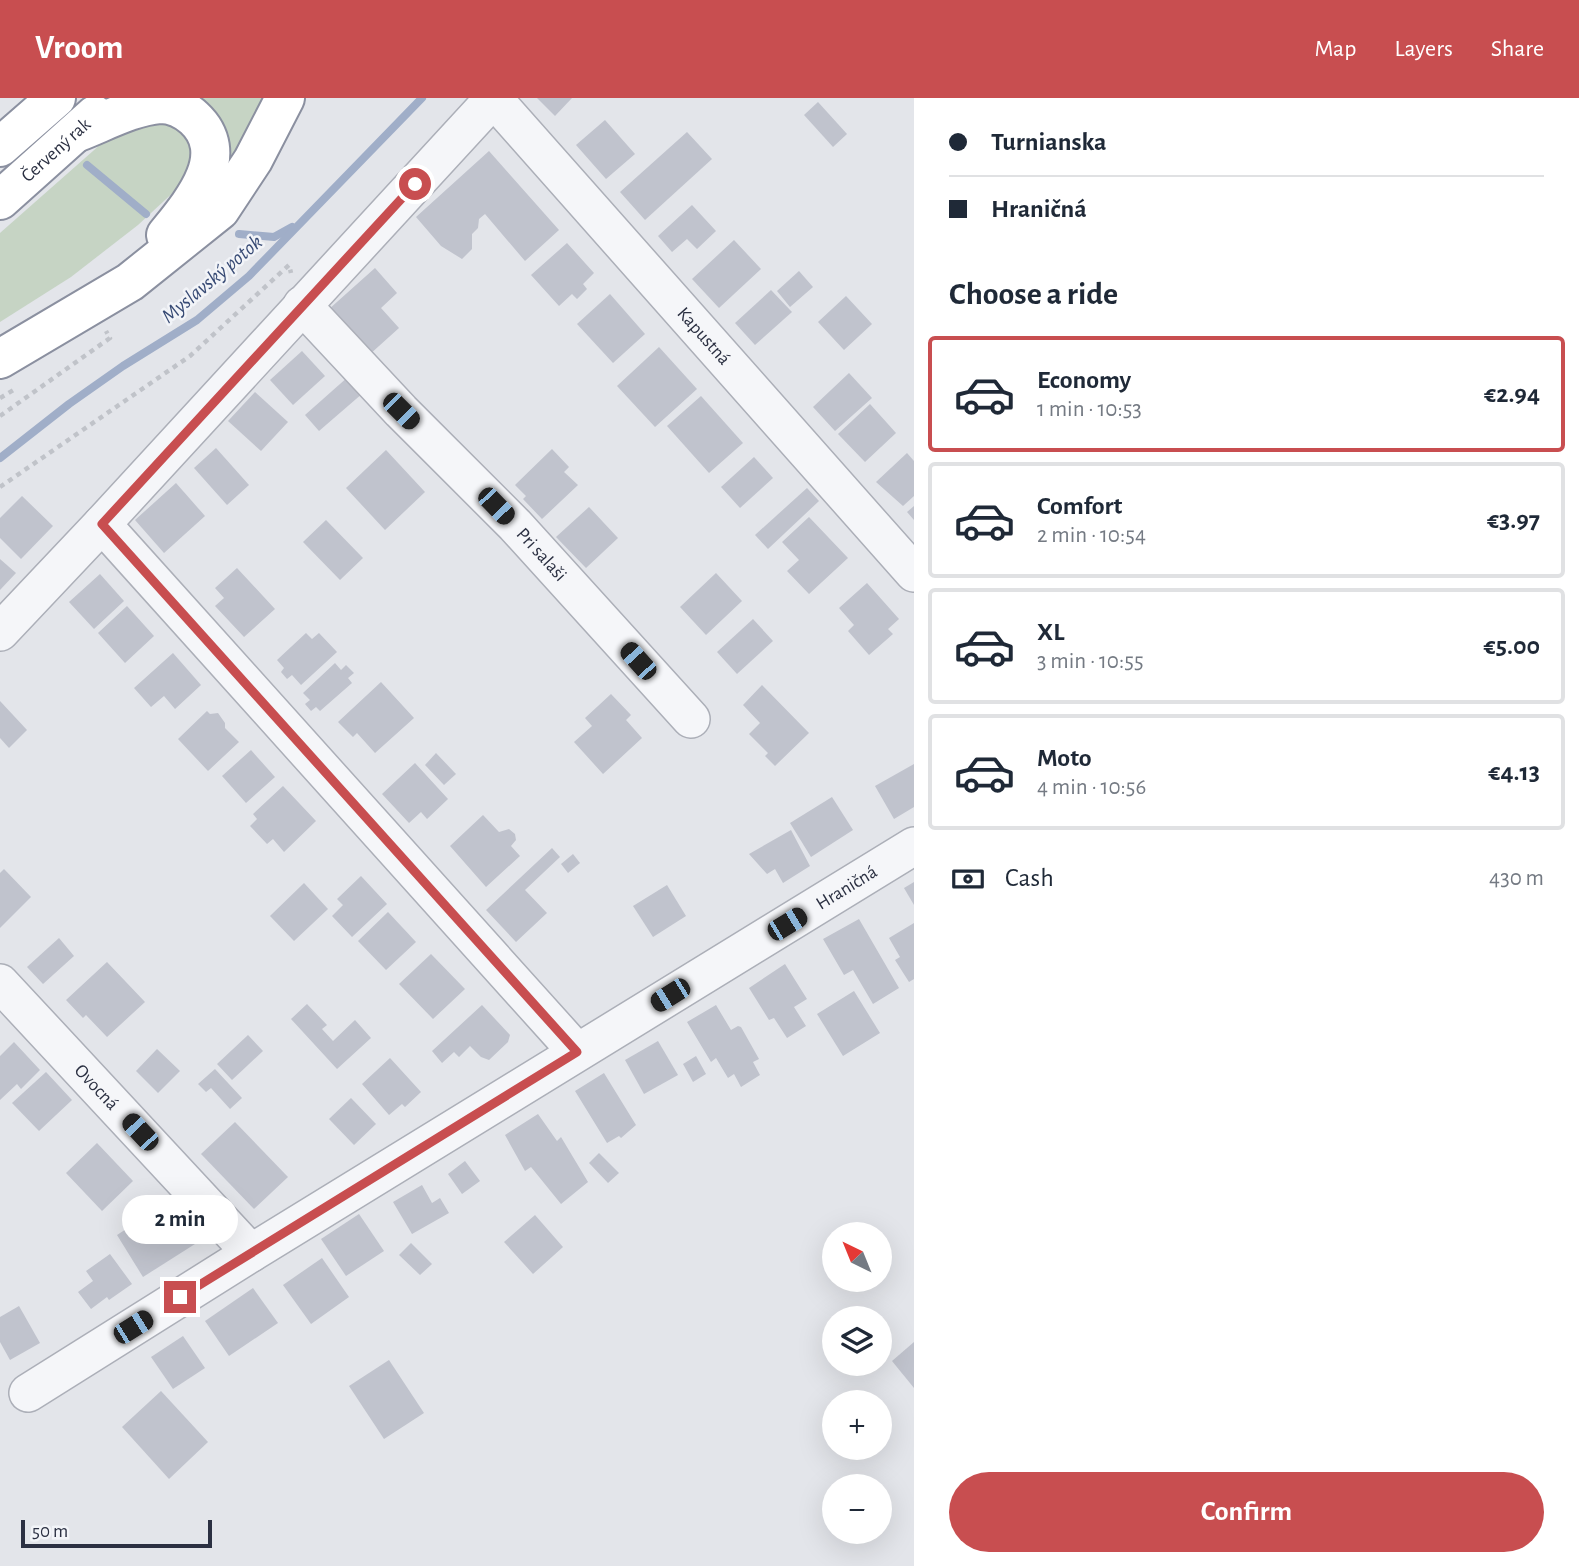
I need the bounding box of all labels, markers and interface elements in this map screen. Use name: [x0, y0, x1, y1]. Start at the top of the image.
text: Vroom: [35, 32, 123, 65]
text: Map: [1314, 37, 1356, 61]
text: Layers: [1394, 37, 1453, 61]
text: Share: [1491, 37, 1544, 61]
street label: Červený rak: [16, 114, 94, 186]
text: Turnianska: [991, 129, 1106, 155]
route start: [399, 168, 431, 200]
text: Hraničná: [991, 196, 1087, 222]
water label: Myslavský potok: [158, 231, 267, 328]
text: Choose a ride: [949, 278, 1118, 310]
street label: Kapustná: [674, 303, 734, 369]
icon: car: [953, 363, 1016, 426]
text: Economy: [1037, 367, 1131, 393]
text: €2.94: [1484, 381, 1540, 407]
car: [379, 389, 424, 433]
text: 1 min · 10:53: [1037, 398, 1142, 421]
car: [474, 484, 519, 528]
icon: car: [953, 489, 1016, 552]
text: Comfort: [1037, 493, 1122, 519]
text: €3.97: [1487, 507, 1540, 533]
street label: Pri salaši: [513, 524, 570, 585]
text: 2 min · 10:54: [1037, 524, 1146, 547]
icon: car: [953, 615, 1016, 678]
text: XL: [1037, 619, 1064, 645]
text: €5.00: [1484, 633, 1540, 659]
car: [617, 638, 660, 684]
text: 3 min · 10:55: [1037, 650, 1144, 673]
icon: car: [953, 741, 1016, 804]
text: Moto: [1037, 745, 1092, 771]
text: €4.13: [1488, 759, 1540, 785]
text: 4 min · 10:56: [1037, 776, 1146, 799]
icon: cash: [949, 860, 987, 898]
street label: Hraničná: [813, 862, 880, 913]
text: Cash: [1005, 865, 1054, 891]
text: 430 m: [1489, 867, 1544, 890]
car: [764, 904, 811, 944]
car: [647, 975, 694, 1015]
street label: Ovocná: [71, 1060, 122, 1114]
car: [118, 1109, 163, 1155]
callout: 2 min: [122, 1196, 238, 1244]
text: 2 min: [154, 1208, 206, 1231]
north arrow: [822, 1222, 892, 1292]
map controls: [822, 1222, 892, 1544]
route end: [164, 1281, 196, 1313]
button: layers: [822, 1306, 892, 1376]
car: [110, 1307, 157, 1347]
button: +: [822, 1390, 892, 1460]
button: Confirm: [949, 1472, 1544, 1552]
button: −: [822, 1474, 892, 1544]
scale bar: [21, 1517, 212, 1549]
text: 50 m: [32, 1522, 68, 1541]

